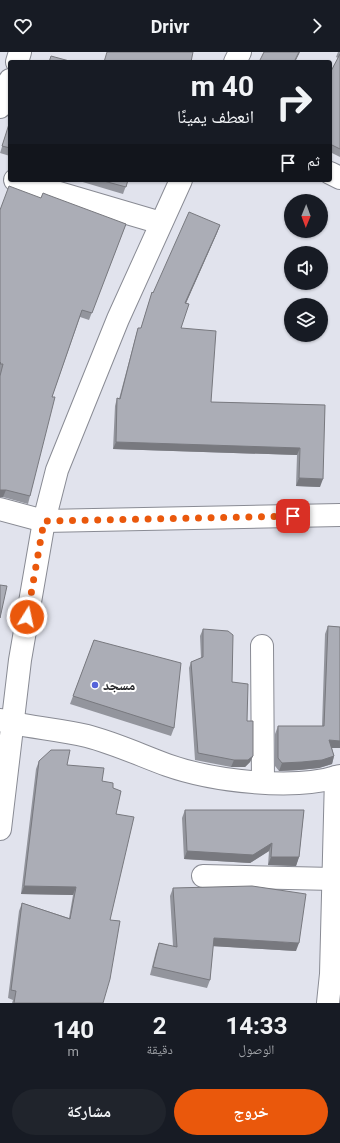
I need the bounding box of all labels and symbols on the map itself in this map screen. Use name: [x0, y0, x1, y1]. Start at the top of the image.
north arrow: [284, 194, 328, 238]
pin: [276, 499, 310, 533]
position arrow: [6, 596, 48, 638]
place label: مسجد: [103, 677, 135, 693]
marker: مسجد: [90, 680, 100, 690]

